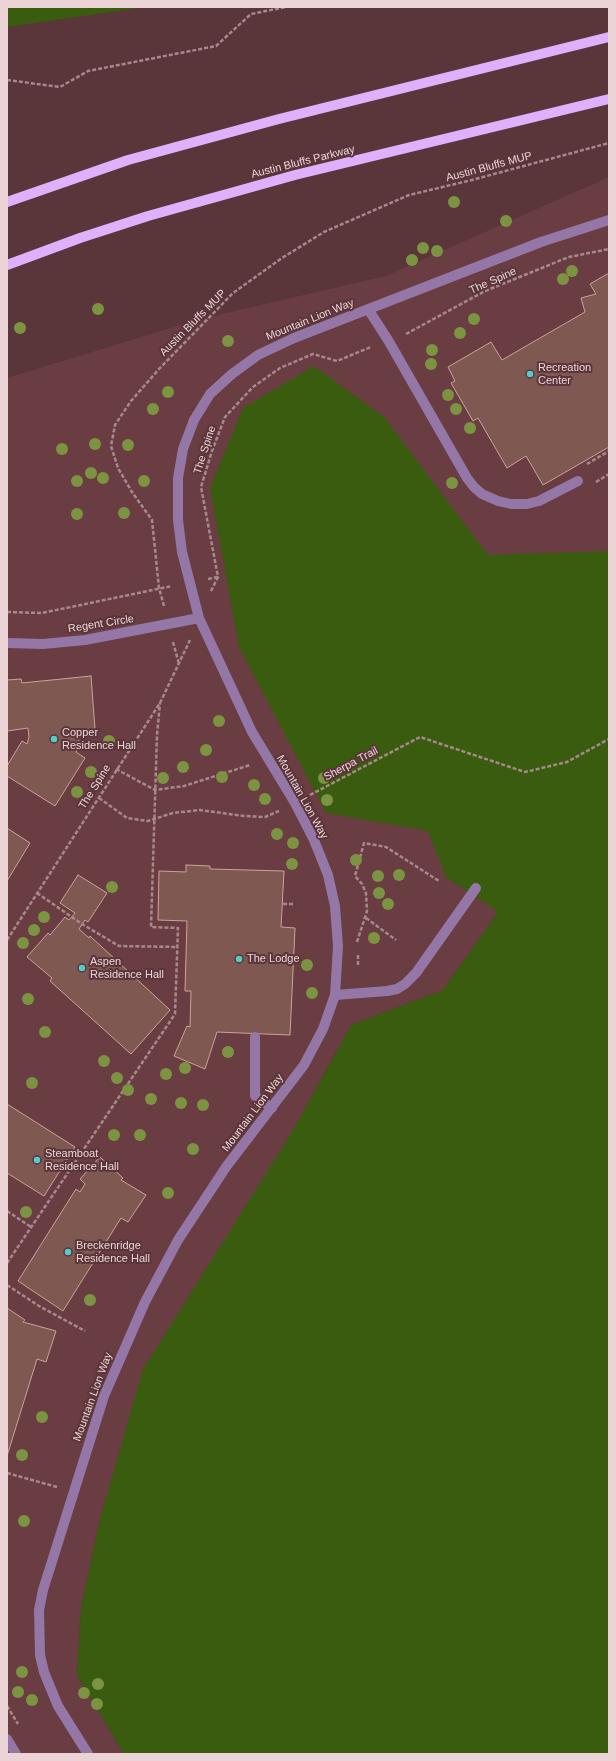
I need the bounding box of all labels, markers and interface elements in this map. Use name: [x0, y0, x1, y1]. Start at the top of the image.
street label: Austin Bluffs Parkway: [250, 143, 356, 181]
street label: Austin Bluffs MUP: [445, 149, 533, 185]
street label: The Spine: [467, 265, 519, 297]
street label: Austin Bluffs MUP: [157, 287, 229, 359]
street label: Mountain Lion Way: [264, 296, 356, 344]
place label: Recreation Center: [538, 361, 591, 387]
marker: Recreation Center: [525, 369, 535, 379]
street label: The Spine: [191, 424, 219, 476]
street label: Regent Circle: [67, 612, 135, 636]
place label: Copper Residence Hall: [62, 726, 136, 752]
marker: Copper Residence Hall: [49, 734, 59, 744]
street label: Sherpa Trail: [322, 744, 380, 784]
street label: Mountain Lion Way: [274, 753, 330, 841]
street label: The Spine: [76, 762, 114, 812]
place label: The Lodge: [247, 952, 300, 966]
marker: The Lodge: [234, 954, 244, 964]
place label: Aspen Residence Hall: [90, 955, 164, 981]
marker: Aspen Residence Hall: [77, 963, 87, 973]
street label: Mountain Lion Way: [220, 1072, 286, 1154]
place label: Steamboat Residence Hall: [45, 1147, 119, 1173]
marker: Steamboat Residence Hall: [32, 1155, 42, 1165]
place label: Breckenridge Residence Hall: [76, 1239, 150, 1265]
marker: Breckenridge Residence Hall: [63, 1247, 73, 1257]
street label: Mountain Lion Way: [71, 1351, 115, 1443]

